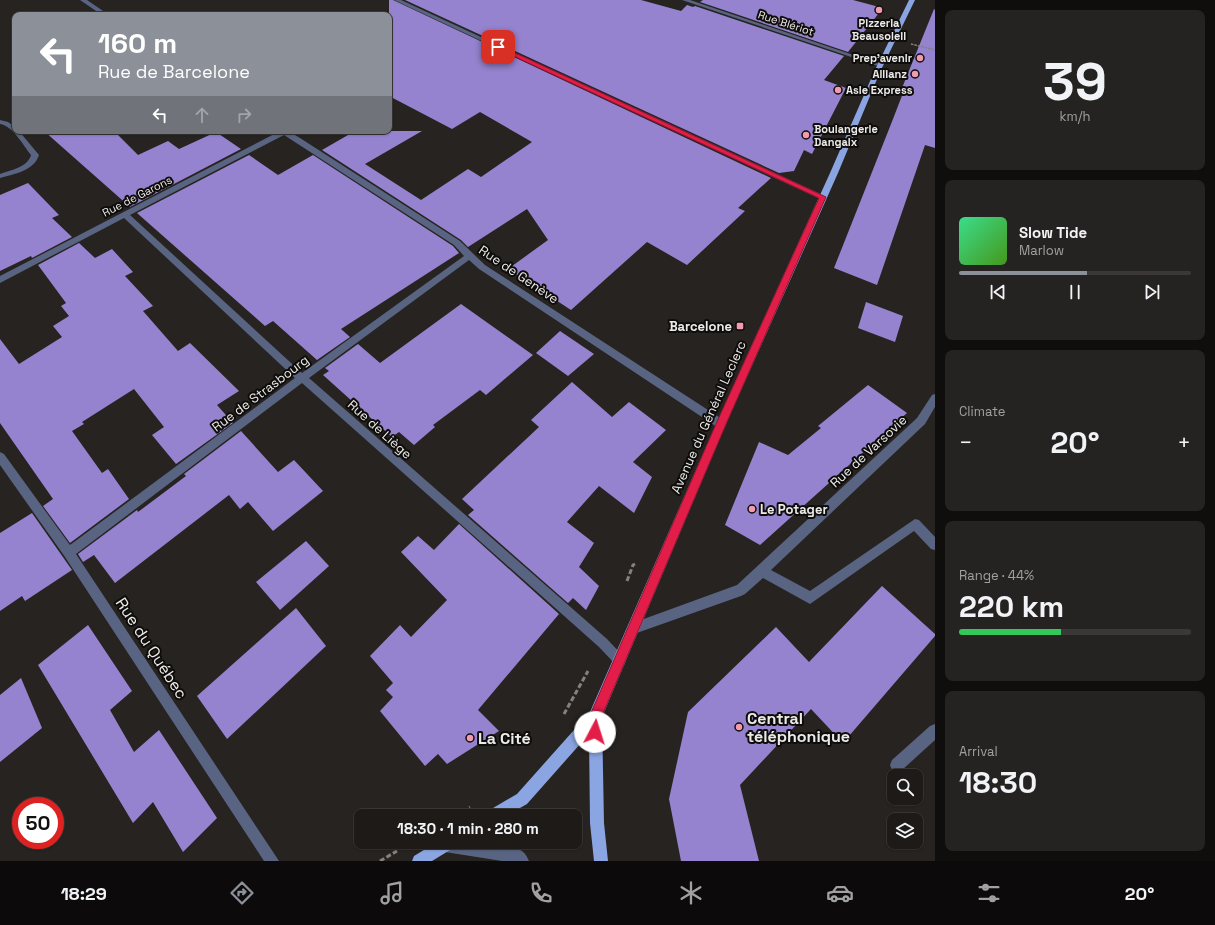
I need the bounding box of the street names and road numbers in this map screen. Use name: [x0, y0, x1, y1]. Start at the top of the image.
street label: Rue Blériot: [756, 7, 816, 39]
street label: Rue de Garons: [100, 172, 174, 220]
street label: Rue de Genève: [476, 241, 562, 307]
street label: Avenue du Général Leclerc: [667, 338, 750, 496]
street label: Rue de Strasbourg: [209, 351, 312, 435]
street label: Rue de Liège: [344, 396, 415, 463]
street label: Rue de Varsovie: [826, 411, 910, 491]
street label: Rue du Québec: [111, 593, 192, 703]

